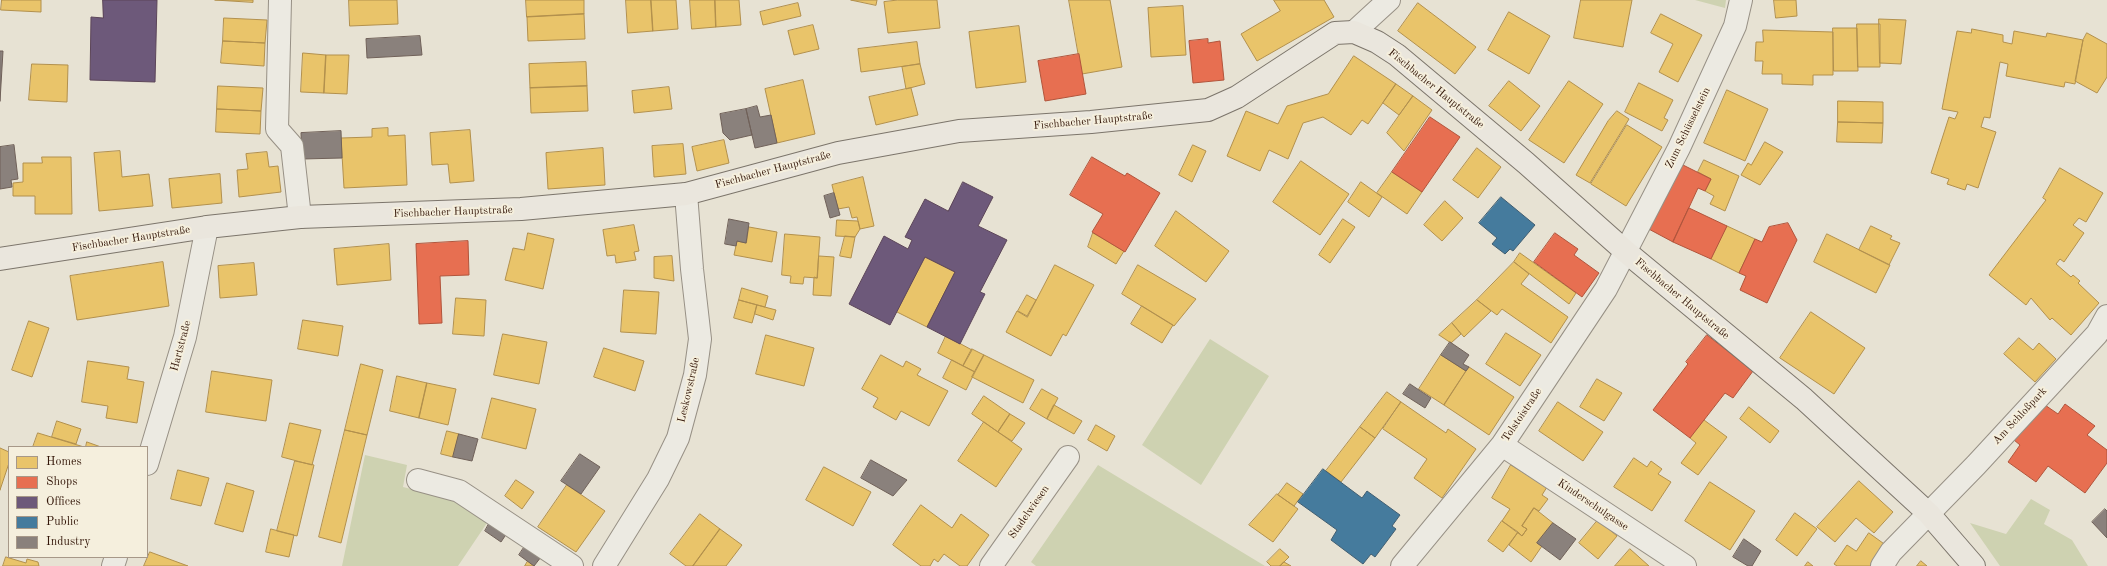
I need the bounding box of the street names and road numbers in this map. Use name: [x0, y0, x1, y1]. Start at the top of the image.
street label: Fischbacher Hauptstraße: [1385, 46, 1487, 132]
street label: Zum Schüsselstein: [1663, 85, 1713, 171]
street label: Fischbacher Hauptstraße: [1033, 109, 1153, 133]
street label: Fischbacher Hauptstraße: [714, 148, 832, 192]
street label: Fischbacher Hauptstraße: [393, 203, 513, 221]
street label: Fischbacher Hauptstraße: [71, 223, 191, 255]
street label: Fischbacher Hauptstraße: [1632, 256, 1732, 342]
street label: Hartstraße: [168, 319, 194, 373]
street label: Leskowstraße: [675, 356, 703, 424]
street label: Am Schloßpark: [1990, 385, 2050, 447]
street label: Tolstoistraße: [1499, 386, 1545, 444]
street label: Kinderschulgasse: [1555, 476, 1631, 534]
street label: Stadelwiesen: [1006, 483, 1052, 541]

